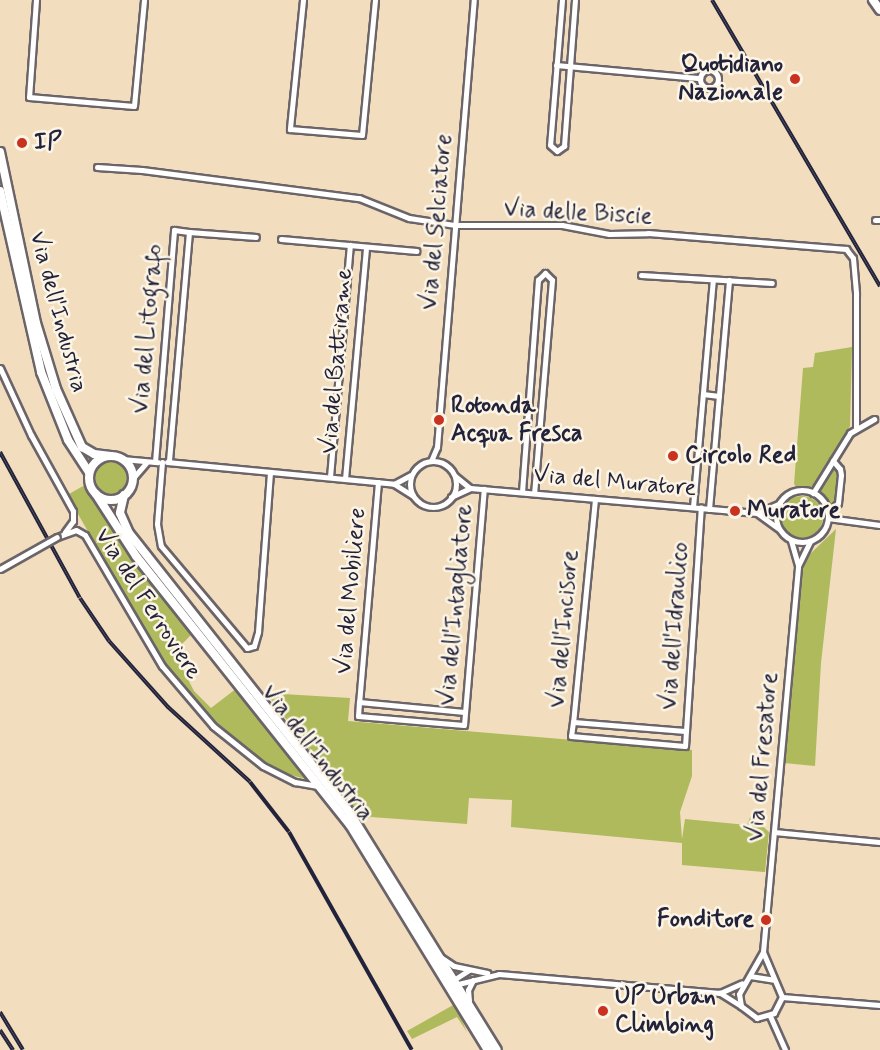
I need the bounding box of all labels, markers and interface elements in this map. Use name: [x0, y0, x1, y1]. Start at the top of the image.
place label: Quotidiano Nazionale: [678, 51, 783, 107]
marker: Quotidiano Nazionale: [788, 72, 802, 86]
place label: IP: [34, 129, 62, 157]
street label: Via del Selciatore: [415, 132, 459, 312]
marker: IP: [15, 136, 29, 150]
street label: Via delle Biscie: [503, 195, 653, 231]
street label: Via dell'Industria: [23, 228, 93, 396]
street label: Via del Litografo: [126, 245, 170, 413]
street label: Via del Battirame: [315, 267, 359, 455]
place label: Rotonda Acqua Fresca: [451, 392, 582, 448]
marker: Rotonda Acqua Fresca: [432, 413, 446, 427]
place label: Circolo Red: [685, 442, 796, 470]
marker: Circolo Red: [666, 449, 680, 463]
street label: Via del Muratore: [530, 460, 700, 504]
place label: Muratore: [747, 497, 840, 525]
street label: Via dell'Intagliatore: [433, 503, 479, 707]
street label: Via del Mobiliere: [329, 504, 373, 678]
marker: Muratore: [728, 504, 742, 518]
street label: Via del Ferroviere: [88, 523, 208, 685]
street label: Via dell'Idraulico: [655, 541, 695, 711]
street label: Via dell'Incisore: [543, 548, 585, 710]
street label: Via del Fresatore: [741, 671, 785, 843]
street label: Via dell'Industria: [254, 679, 380, 827]
place label: Fonditore: [657, 906, 754, 934]
marker: Fonditore: [759, 913, 773, 927]
place label: UP Urban Climbing: [615, 983, 722, 1039]
marker: UP Urban Climbing: [596, 1004, 610, 1018]

